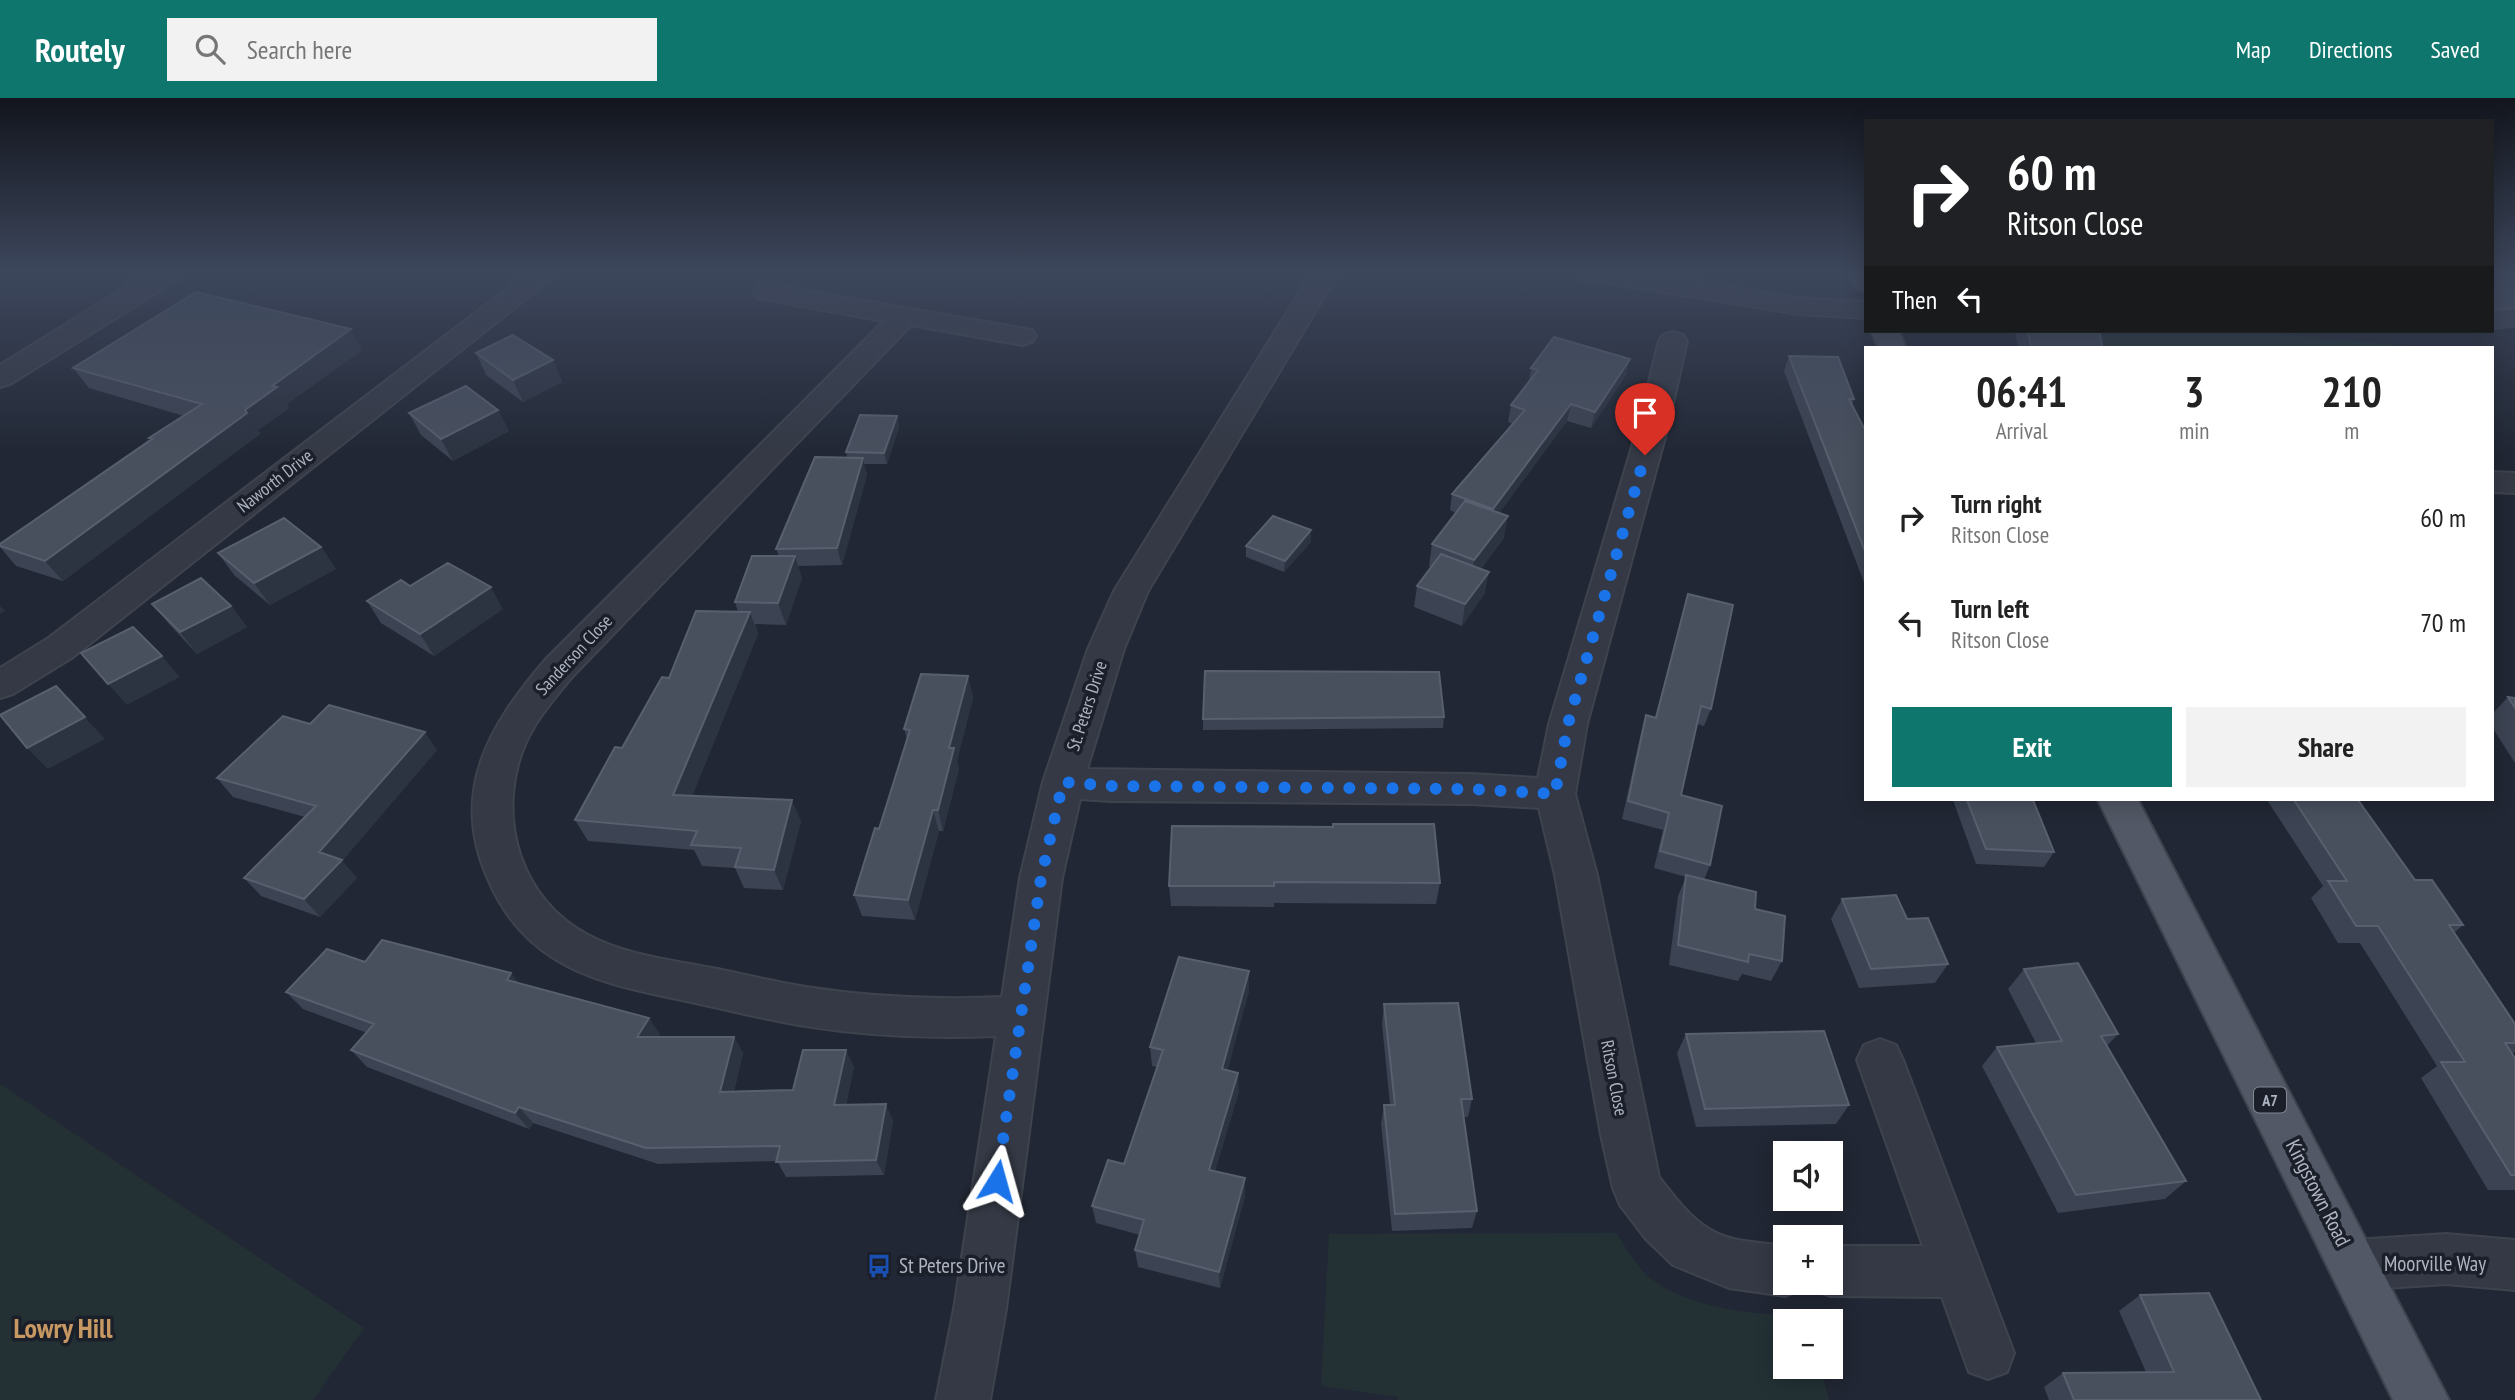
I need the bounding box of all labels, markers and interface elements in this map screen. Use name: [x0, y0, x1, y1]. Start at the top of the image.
search box: [167, 18, 657, 81]
text: Routely: [35, 28, 125, 71]
icon: search: [191, 30, 229, 68]
text: Search here: [247, 33, 352, 66]
text: Map: [2236, 34, 2271, 65]
text: Directions: [2309, 34, 2393, 65]
text: Saved: [2431, 34, 2480, 65]
text: 60 m: [2007, 140, 2096, 204]
icon: right: [1892, 147, 1983, 238]
text: Ritson Close: [2007, 202, 2144, 244]
icon: left: [1951, 280, 1989, 318]
text: Then: [1892, 283, 1937, 316]
text: 06:41: [1976, 364, 2067, 419]
text: 3: [2184, 364, 2204, 419]
text: 210: [2322, 364, 2382, 419]
pin: [1615, 383, 1675, 455]
icon: arrive: [1626, 394, 1664, 432]
text: Arrival: [1996, 416, 2048, 445]
text: min: [2179, 416, 2209, 445]
text: m: [2344, 416, 2359, 445]
street label: Naworth Drive: [232, 444, 317, 517]
text: Turn right: [1951, 487, 2042, 520]
icon: right: [1892, 499, 1930, 537]
text: 60 m: [2420, 501, 2466, 534]
text: Ritson Close: [1951, 520, 2049, 549]
text: Turn left: [1951, 592, 2029, 625]
icon: left: [1892, 604, 1930, 642]
text: 70 m: [2420, 606, 2466, 639]
street label: Sanderson Close: [530, 609, 617, 700]
text: Ritson Close: [1951, 625, 2049, 654]
street label: St. Peters Drive: [1061, 658, 1112, 754]
button: Exit: [1892, 707, 2172, 787]
button: Share: [2186, 707, 2466, 787]
street label: Ritson Close: [1596, 1038, 1633, 1118]
road number: A7: [2254, 1088, 2286, 1112]
street label: Kingstown Road: [2280, 1135, 2357, 1251]
map controls: [1773, 1141, 1843, 1379]
button: sound: [1773, 1141, 1843, 1211]
position arrow: [960, 1144, 1034, 1218]
button: +: [1773, 1225, 1843, 1295]
street label: Moorville Way: [2384, 1250, 2486, 1277]
bus stop icon: St Peters Drive: [865, 1252, 893, 1280]
place label: St Peters Drive: [899, 1252, 1006, 1279]
district label: Lowry Hill: [13, 1309, 113, 1346]
button: −: [1773, 1309, 1843, 1379]

